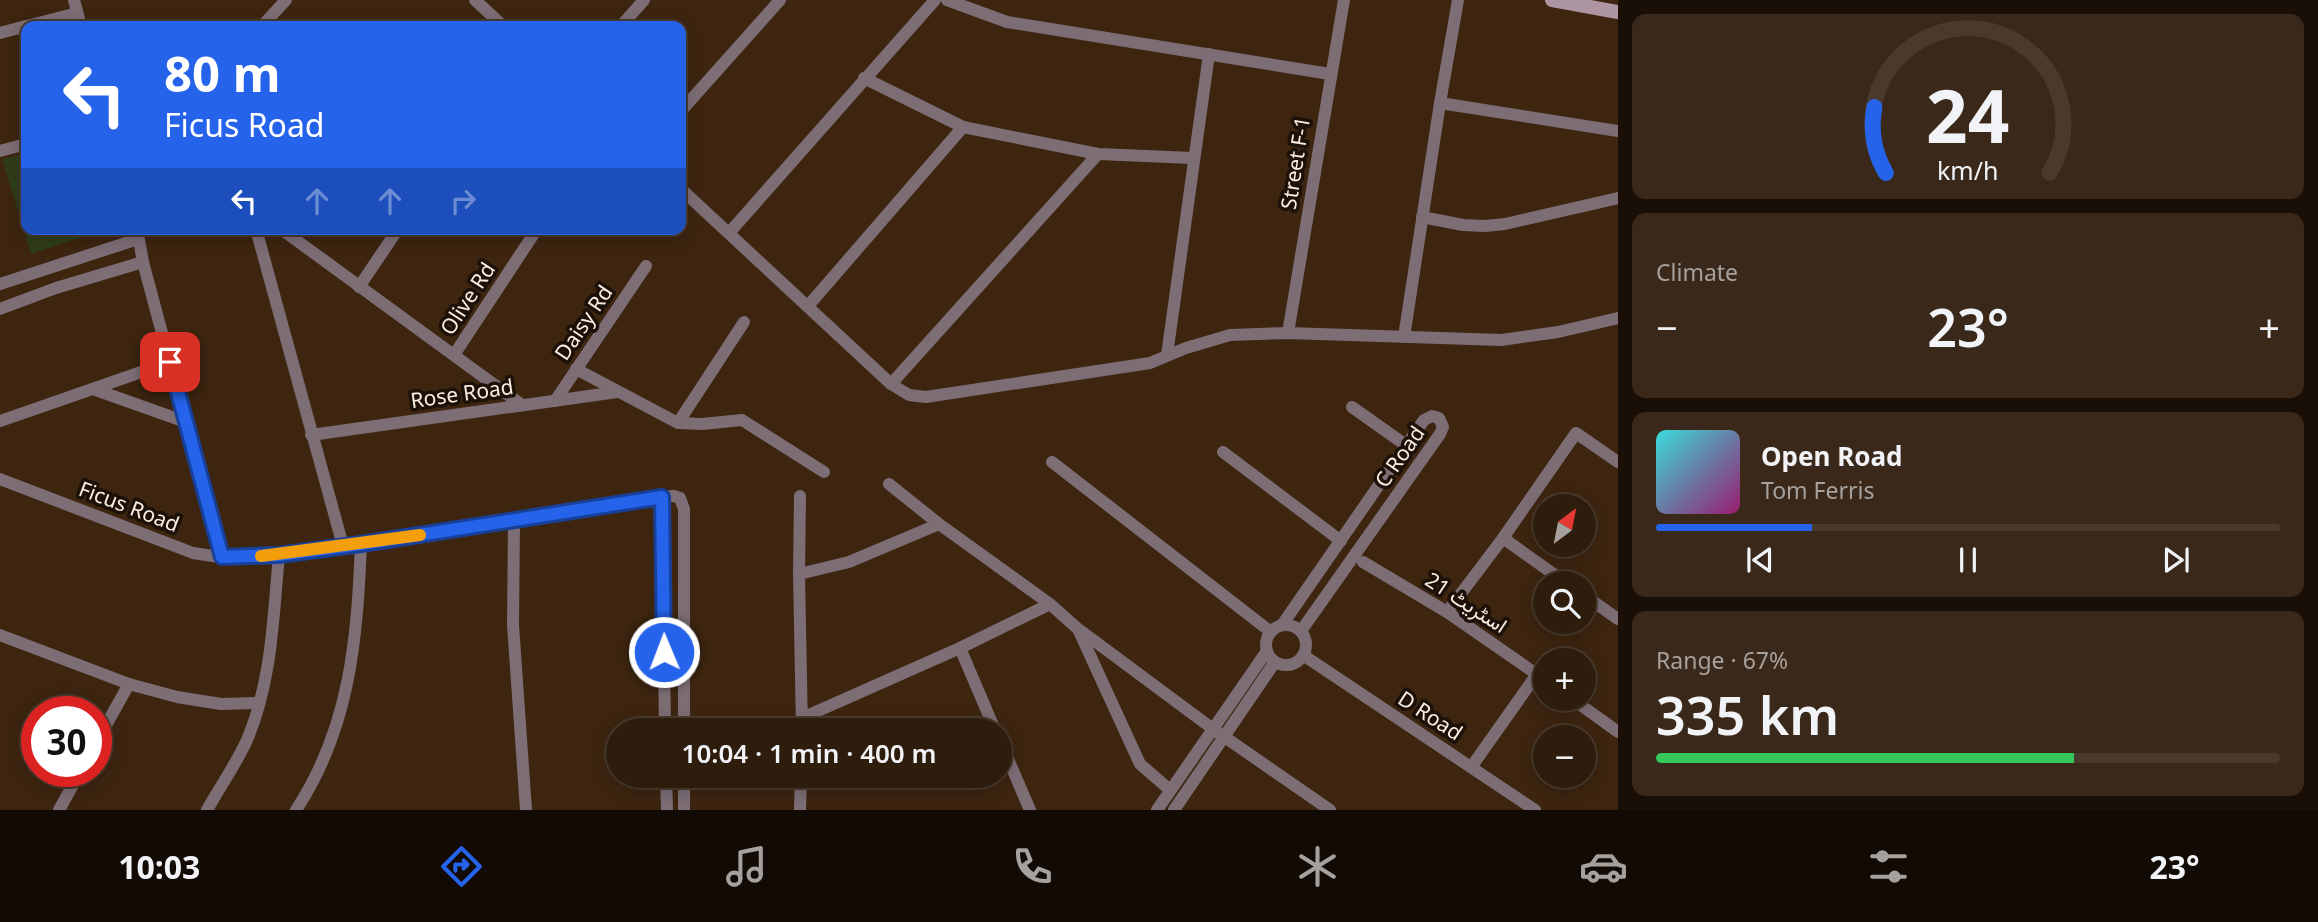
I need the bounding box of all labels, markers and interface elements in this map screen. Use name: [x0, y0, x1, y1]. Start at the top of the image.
text: 80 m: [164, 40, 281, 106]
icon: left: [49, 49, 140, 140]
text: 24: [1926, 65, 2010, 164]
text: Ficus Road: [164, 103, 325, 146]
street label: Street F-1: [1274, 114, 1316, 211]
text: km/h: [1937, 152, 1999, 186]
icon: left: [225, 182, 263, 220]
icon: ahead: [298, 182, 336, 220]
icon: ahead: [371, 182, 409, 220]
icon: right: [444, 182, 482, 220]
text: Climate: [1656, 256, 1738, 288]
street label: Olive Rd: [433, 257, 501, 340]
street label: Daisy Rd: [548, 279, 618, 365]
text: 23°: [1927, 291, 2009, 362]
text: −: [1656, 301, 1678, 353]
text: +: [2258, 301, 2280, 353]
pin: [140, 332, 200, 392]
icon: arrive: [151, 343, 189, 381]
street label: Rose Road: [409, 372, 515, 414]
street label: C Road: [1368, 420, 1430, 493]
text: Open Road: [1761, 438, 1903, 474]
street label: Ficus Road: [75, 474, 184, 538]
text: Tom Ferris: [1761, 474, 1874, 506]
north arrow: [1533, 494, 1596, 556]
map controls: [1533, 494, 1596, 788]
icon: previous: [1741, 541, 1779, 579]
icon: pause: [1949, 541, 1987, 579]
icon: next: [2157, 541, 2195, 579]
street label: اسٹریٹ 21: [1420, 565, 1513, 639]
button: search: [1533, 571, 1596, 634]
position arrow: [627, 615, 701, 689]
text: Range · 67%: [1656, 644, 1788, 676]
button: +: [1533, 648, 1596, 711]
text: 335 km: [1656, 679, 1839, 750]
street label: D Road: [1393, 684, 1468, 746]
speed limit sign: 30: [21, 696, 112, 787]
button: −: [1533, 725, 1596, 788]
text: 10:04 · 1 min · 400 m: [682, 735, 936, 771]
icon: directions: [437, 842, 486, 891]
icon: music: [722, 842, 771, 891]
icon: phone: [1008, 842, 1057, 891]
icon: climate: [1293, 842, 1342, 891]
icon: car: [1579, 842, 1628, 891]
icon: filters: [1864, 842, 1913, 891]
text: 10:03: [118, 845, 200, 888]
text: 23°: [2150, 845, 2200, 888]

